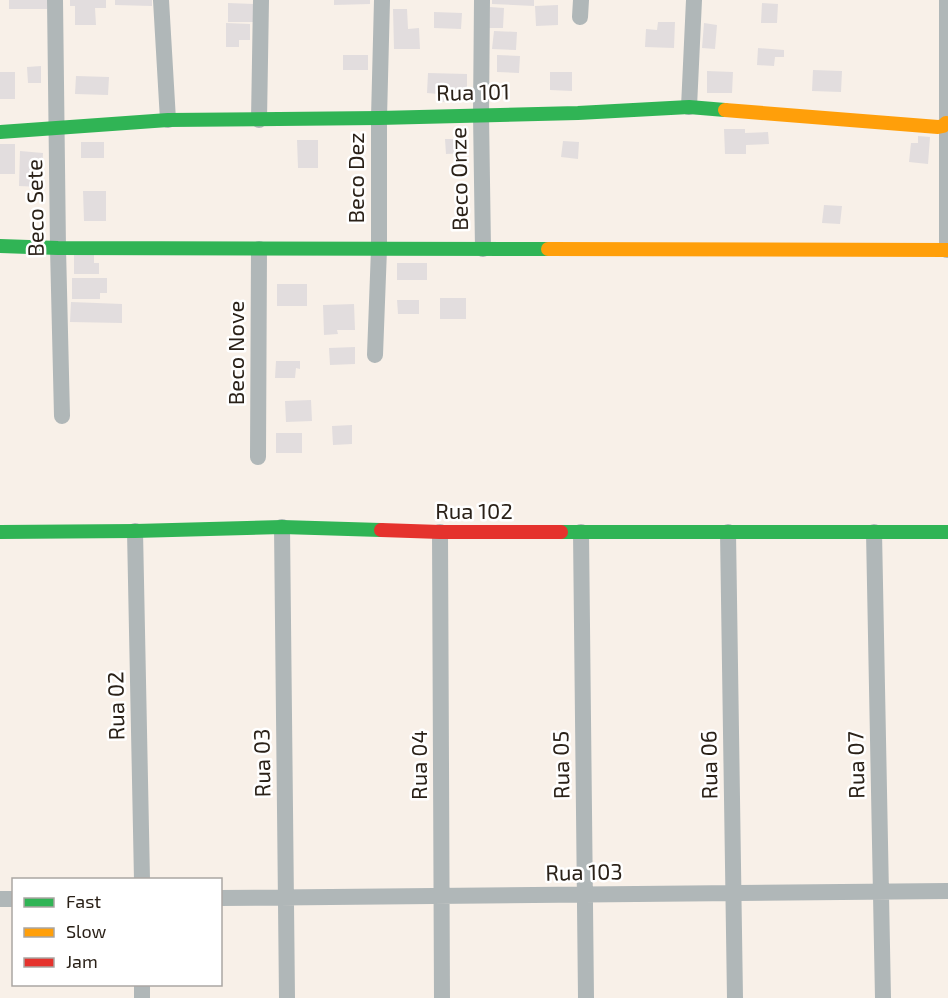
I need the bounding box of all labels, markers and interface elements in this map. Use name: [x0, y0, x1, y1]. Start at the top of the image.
street label: Rua 101: [436, 77, 510, 105]
street label: Beco Onze: [444, 127, 472, 231]
street label: Beco Dez: [342, 132, 368, 224]
street label: Beco Sete: [20, 159, 48, 257]
street label: Beco Nove: [222, 301, 248, 405]
street label: Rua 102: [435, 497, 513, 523]
street label: Rua 02: [101, 671, 129, 741]
street label: Rua 03: [247, 728, 275, 798]
street label: Rua 04: [405, 730, 431, 800]
street label: Rua 06: [694, 730, 722, 800]
street label: Rua 05: [546, 731, 574, 799]
street label: Rua 07: [841, 731, 869, 799]
street label: Rua 103: [545, 857, 623, 885]
legend: [12, 878, 222, 986]
text: Fast: [66, 890, 101, 912]
text: Slow: [66, 920, 107, 942]
text: Jam: [66, 950, 98, 972]

